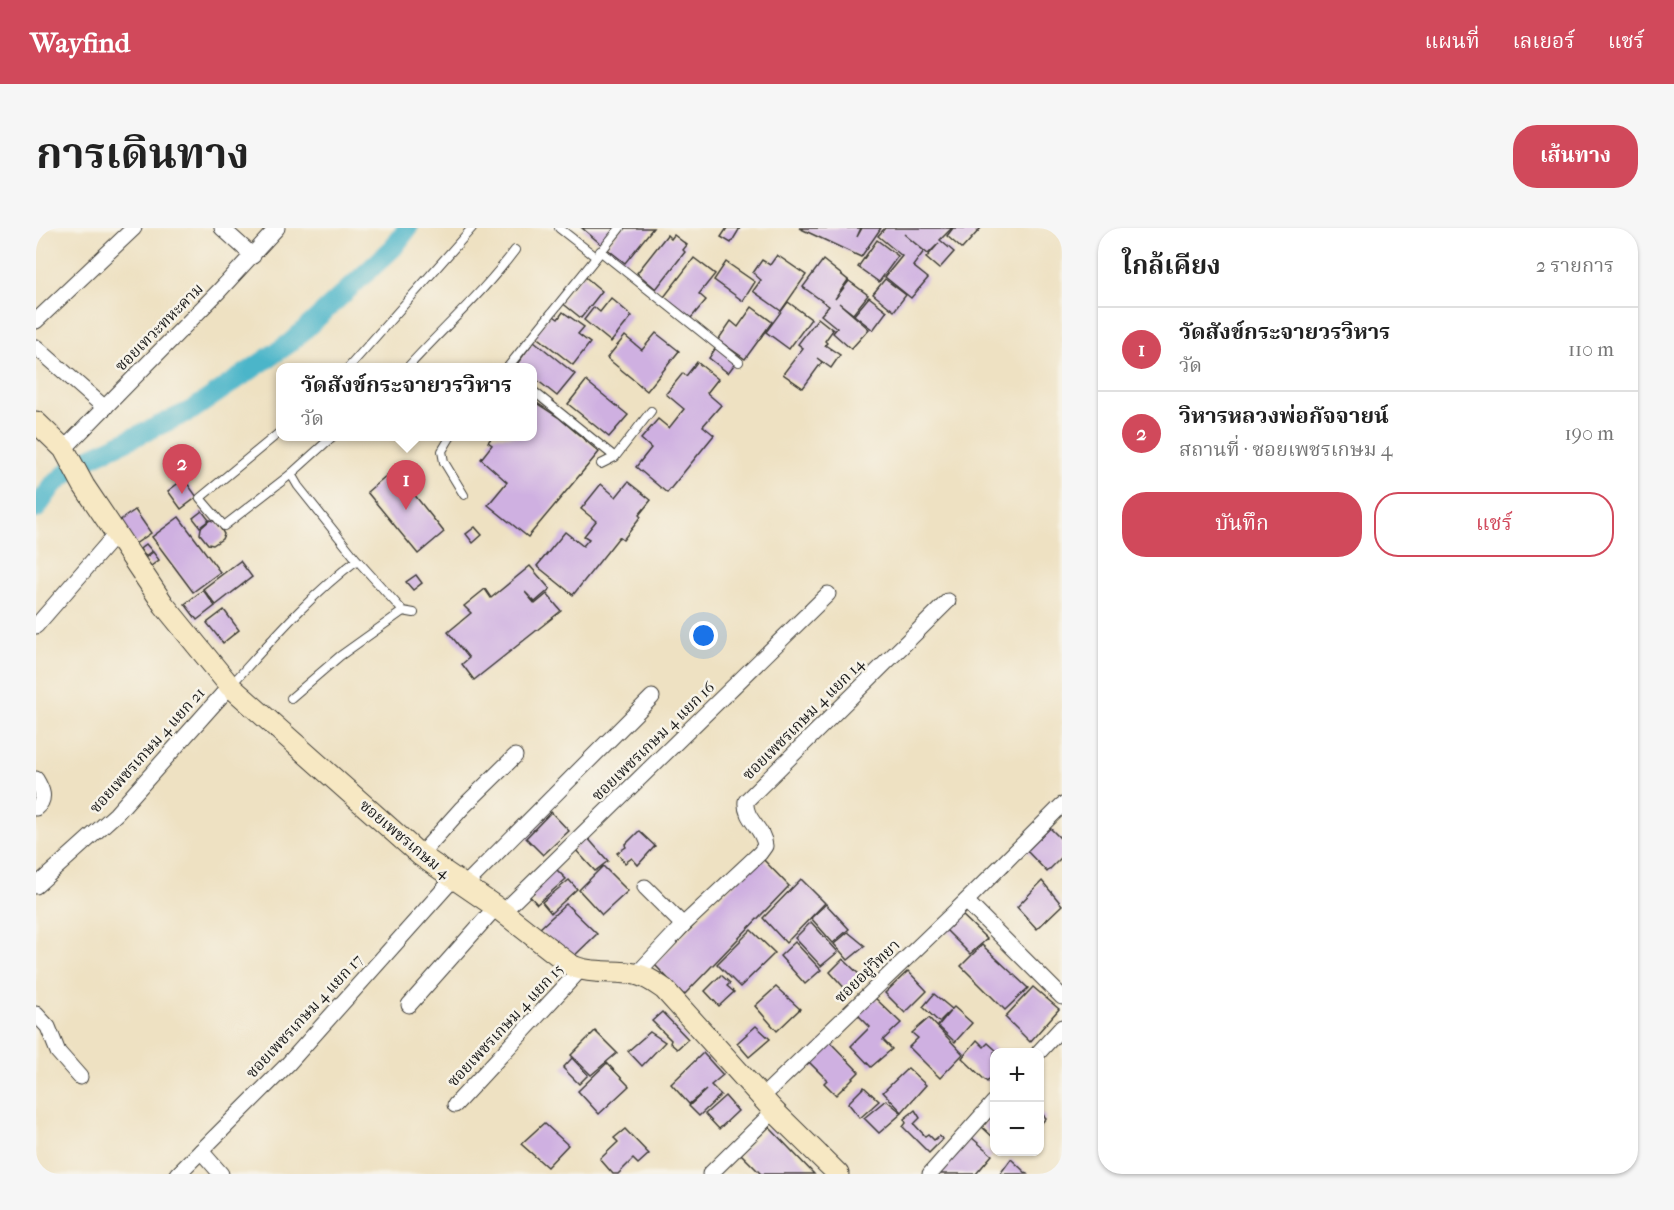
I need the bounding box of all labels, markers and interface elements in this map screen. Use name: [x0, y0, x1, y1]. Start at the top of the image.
text: Wayfind: [30, 26, 130, 59]
text: แผนที่: [1425, 29, 1480, 53]
text: เลเยอร์: [1513, 29, 1575, 53]
text: แชร์: [1608, 29, 1644, 53]
button: เส้นทาง: [1513, 125, 1638, 188]
text: การเดินทาง: [36, 130, 249, 179]
text: ใกล้เคียง: [1122, 250, 1221, 281]
text: 2 รายการ: [1536, 254, 1614, 277]
street label: ซอยเทวะทหะคาม: [111, 279, 207, 375]
text: วัดสังข์กระจายวรวิหาร: [1179, 319, 1390, 345]
text: 1: [1138, 338, 1145, 361]
text: 110 m: [1568, 338, 1614, 361]
text: วัด: [1179, 354, 1202, 377]
popup: [276, 363, 537, 441]
text: วัดสังข์กระจายวรวิหาร: [301, 372, 512, 398]
text: วิหารหลวงพ่อกัจจายน์: [1179, 403, 1389, 429]
text: วัด: [301, 407, 324, 430]
text: 2: [1136, 422, 1147, 445]
text: 190 m: [1564, 422, 1614, 445]
text: สถานที่ · ซอยเพชรเกษม 4: [1179, 438, 1393, 461]
pin: 2: [162, 444, 202, 494]
pin: 1: [386, 460, 425, 510]
button: บันทึก: [1122, 492, 1362, 557]
button: แชร์: [1374, 492, 1614, 557]
your location: [689, 621, 718, 650]
street label: ซอยเพชรเกษม 4 แยก 14: [738, 654, 868, 784]
street label: ซอยเพชรเกษม 4 แยก 16: [588, 677, 719, 805]
street label: ซอยเพชรเกษม 4 แยก 21: [85, 683, 209, 817]
street label: ซอยเพชรเกษม 4: [356, 796, 455, 883]
street label: ซอยอยู่วิทยา: [830, 935, 904, 1008]
street label: ซอยเพชรเกษม 4 แยก 17: [242, 950, 367, 1082]
street label: ซอยเพชรเกษม 4 แยก 15: [443, 959, 567, 1091]
map controls: [990, 1048, 1044, 1156]
button: +: [990, 1048, 1044, 1102]
button: −: [990, 1102, 1044, 1156]

